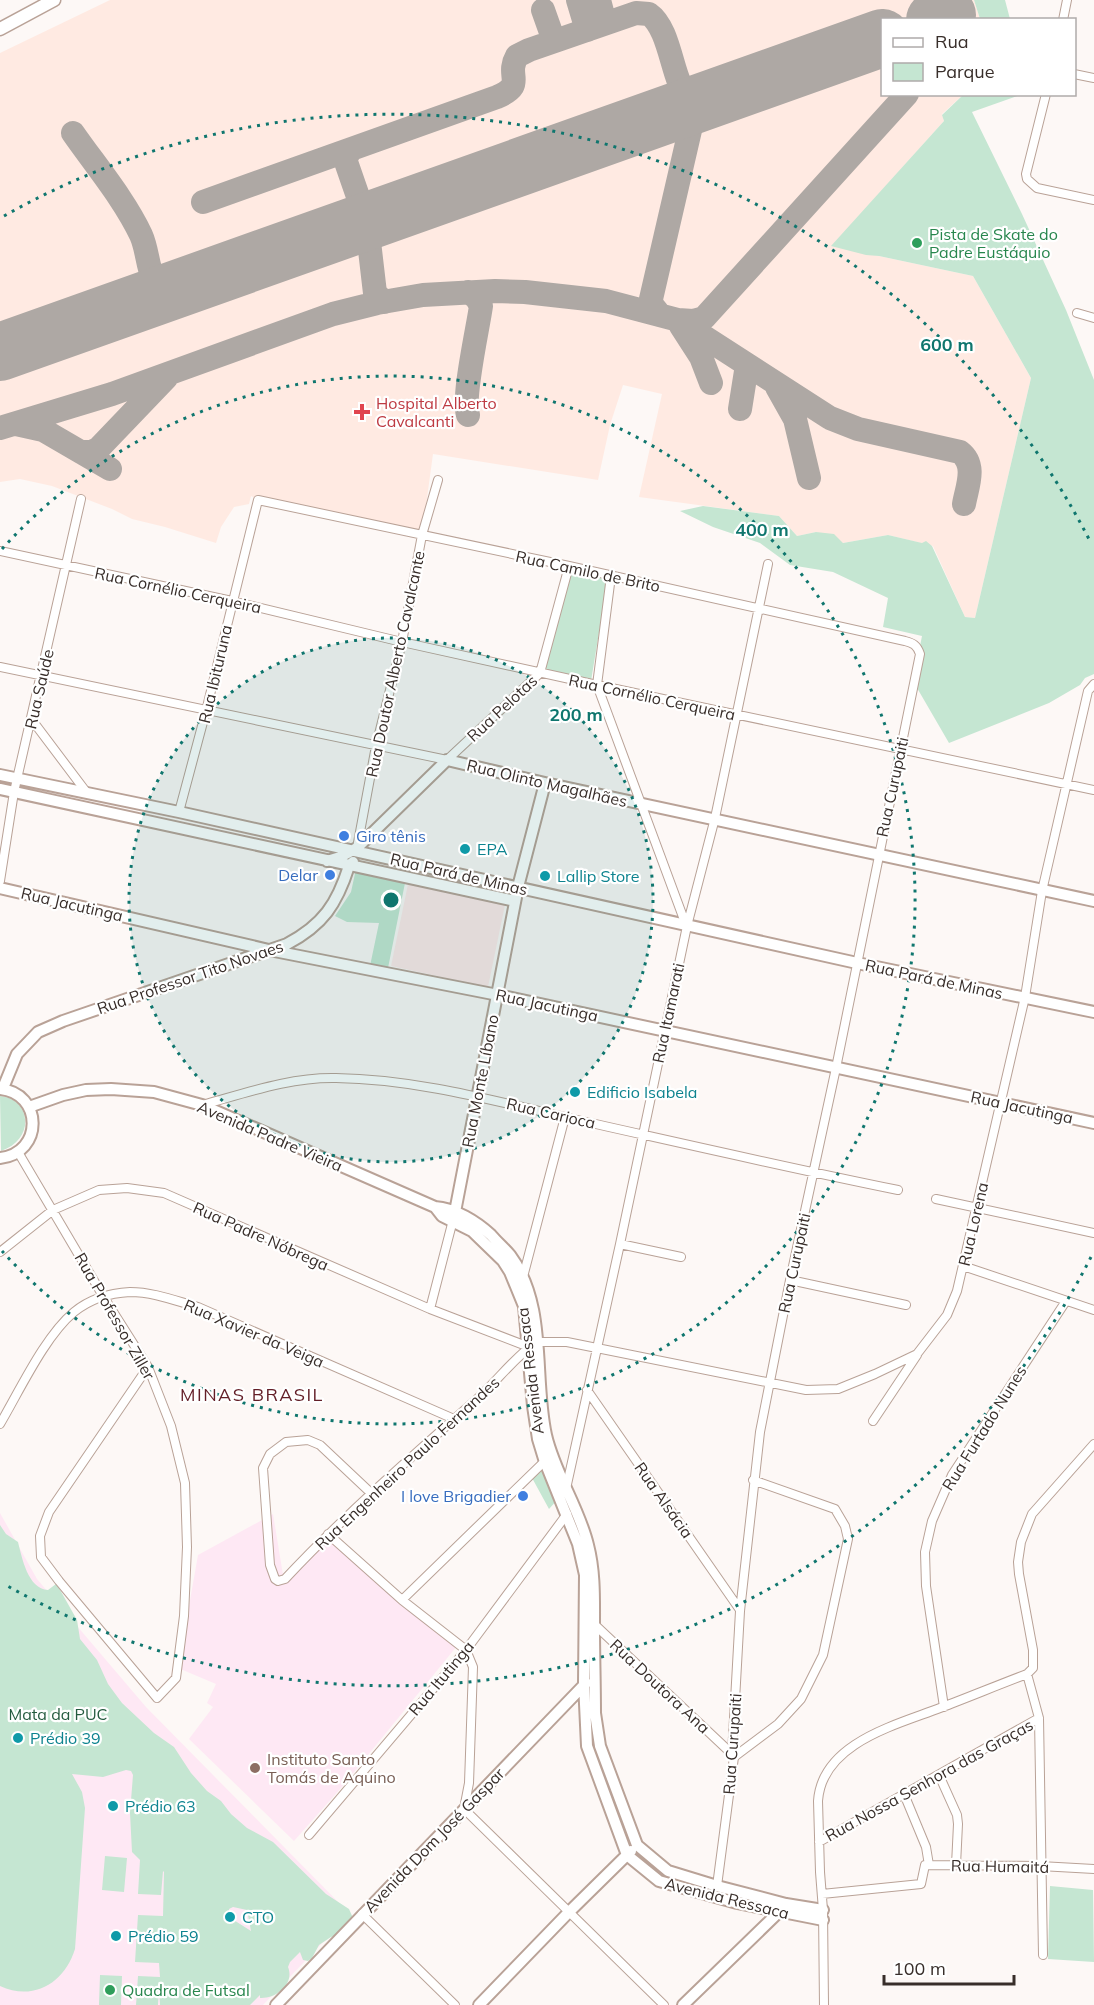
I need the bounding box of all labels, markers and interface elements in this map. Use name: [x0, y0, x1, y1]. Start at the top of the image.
legend: [881, 18, 1076, 96]
text: Rua: [935, 30, 969, 53]
text: Parque: [935, 60, 994, 83]
place label: Pista de Skate do Padre Eustáquio: [929, 224, 1058, 262]
marker: Pista de Skate do Padre Eustáquio: [910, 236, 924, 250]
text: 600 m: [920, 333, 974, 356]
place label: Hospital Alberto Cavalcanti: [376, 393, 497, 431]
marker: Hospital Alberto Cavalcanti: [353, 403, 371, 421]
text: 400 m: [735, 518, 789, 541]
street label: Rua Camilo de Brito: [514, 546, 662, 596]
street label: Rua Doutor Alberto Cavalcante: [361, 549, 429, 779]
street label: Rua Cornélio Cerqueira: [93, 563, 263, 617]
street label: Rua Ibituruna: [194, 623, 236, 725]
street label: Rua Saúde: [20, 647, 58, 731]
street label: Rua Pelotas: [463, 670, 541, 746]
street label: Rua Cornélio Cerqueira: [567, 670, 737, 724]
text: 200 m: [549, 703, 603, 726]
street label: Rua Curupaiti: [872, 735, 912, 839]
street label: Rua Olinto Magalhães: [465, 755, 629, 811]
place label: Giro tênis: [356, 826, 426, 846]
marker: Giro tênis: [337, 829, 351, 843]
place label: EPA: [477, 839, 508, 859]
marker: EPA: [458, 842, 472, 856]
street label: Rua Pará de Minas: [388, 848, 530, 900]
place label: Delar: [278, 865, 318, 885]
place label: Lallip Store: [557, 866, 640, 886]
marker: Delar: [323, 868, 337, 882]
marker: Lallip Store: [538, 869, 552, 883]
street label: Rua Jacutinga: [19, 883, 125, 925]
centre of rings: [381, 890, 401, 910]
street label: Rua Professor Tito Novaes: [94, 936, 286, 1018]
street label: Rua Pará de Minas: [863, 955, 1005, 1003]
street label: Rua Itamarati: [648, 961, 688, 1065]
street label: Rua Jacutinga: [494, 984, 600, 1026]
street label: Rua Monte Líbano: [457, 1013, 503, 1149]
place label: Edificio Isabela: [587, 1082, 697, 1102]
marker: Edificio Isabela: [568, 1085, 582, 1099]
street label: Rua Jacutinga: [969, 1086, 1075, 1128]
street label: Rua Carioca: [505, 1093, 597, 1133]
street label: Avenida Padre Vieira: [194, 1096, 346, 1176]
street label: Rua Lorena: [954, 1180, 992, 1268]
street label: Rua Padre Nóbrega: [190, 1197, 332, 1275]
street label: Rua Curupaiti: [774, 1211, 814, 1315]
street label: Rua Professor Ziller: [70, 1249, 160, 1383]
street label: Rua Xavier da Veiga: [181, 1294, 327, 1372]
street label: Avenida Ressaca: [512, 1306, 548, 1436]
street label: Rua Furtado Nunes: [937, 1362, 1031, 1494]
street label: Rua Engenheiro Paulo Fernandes: [310, 1372, 504, 1554]
district label: MINAS BRASIL: [180, 1383, 324, 1406]
street label: Rua Alsácia: [630, 1458, 698, 1542]
place label: I love Brigadier: [401, 1486, 511, 1506]
marker: I love Brigadier: [516, 1489, 530, 1503]
street label: Rua Doutora Ana: [606, 1635, 714, 1737]
street label: Rua Itutinga: [404, 1637, 478, 1719]
street label: Rua Curupaiti: [718, 1693, 746, 1795]
park label: Mata da PUC: [8, 1704, 108, 1724]
street label: Rua Nossa Senhora das Graças: [822, 1714, 1036, 1846]
place label: Prédio 39: [30, 1728, 101, 1748]
marker: Prédio 39: [11, 1731, 25, 1745]
place label: Instituto Santo Tomás de Aquino: [267, 1749, 396, 1787]
marker: Instituto Santo Tomás de Aquino: [248, 1761, 262, 1775]
street label: Avenida Dom José Gaspar: [360, 1763, 509, 1917]
place label: Prédio 63: [125, 1796, 196, 1816]
marker: Prédio 63: [106, 1799, 120, 1813]
street label: Rua Humaitá: [951, 1855, 1049, 1877]
street label: Avenida Ressaca: [663, 1873, 791, 1923]
place label: CTO: [242, 1907, 274, 1927]
marker: CTO: [223, 1910, 237, 1924]
place label: Prédio 59: [128, 1926, 199, 1946]
marker: Prédio 59: [109, 1929, 123, 1943]
scale bar: [884, 1948, 1014, 1986]
text: 100 m: [893, 1957, 946, 1980]
place label: Quadra de Futsal: [122, 1980, 250, 2000]
marker: Quadra de Futsal: [103, 1983, 117, 1997]

